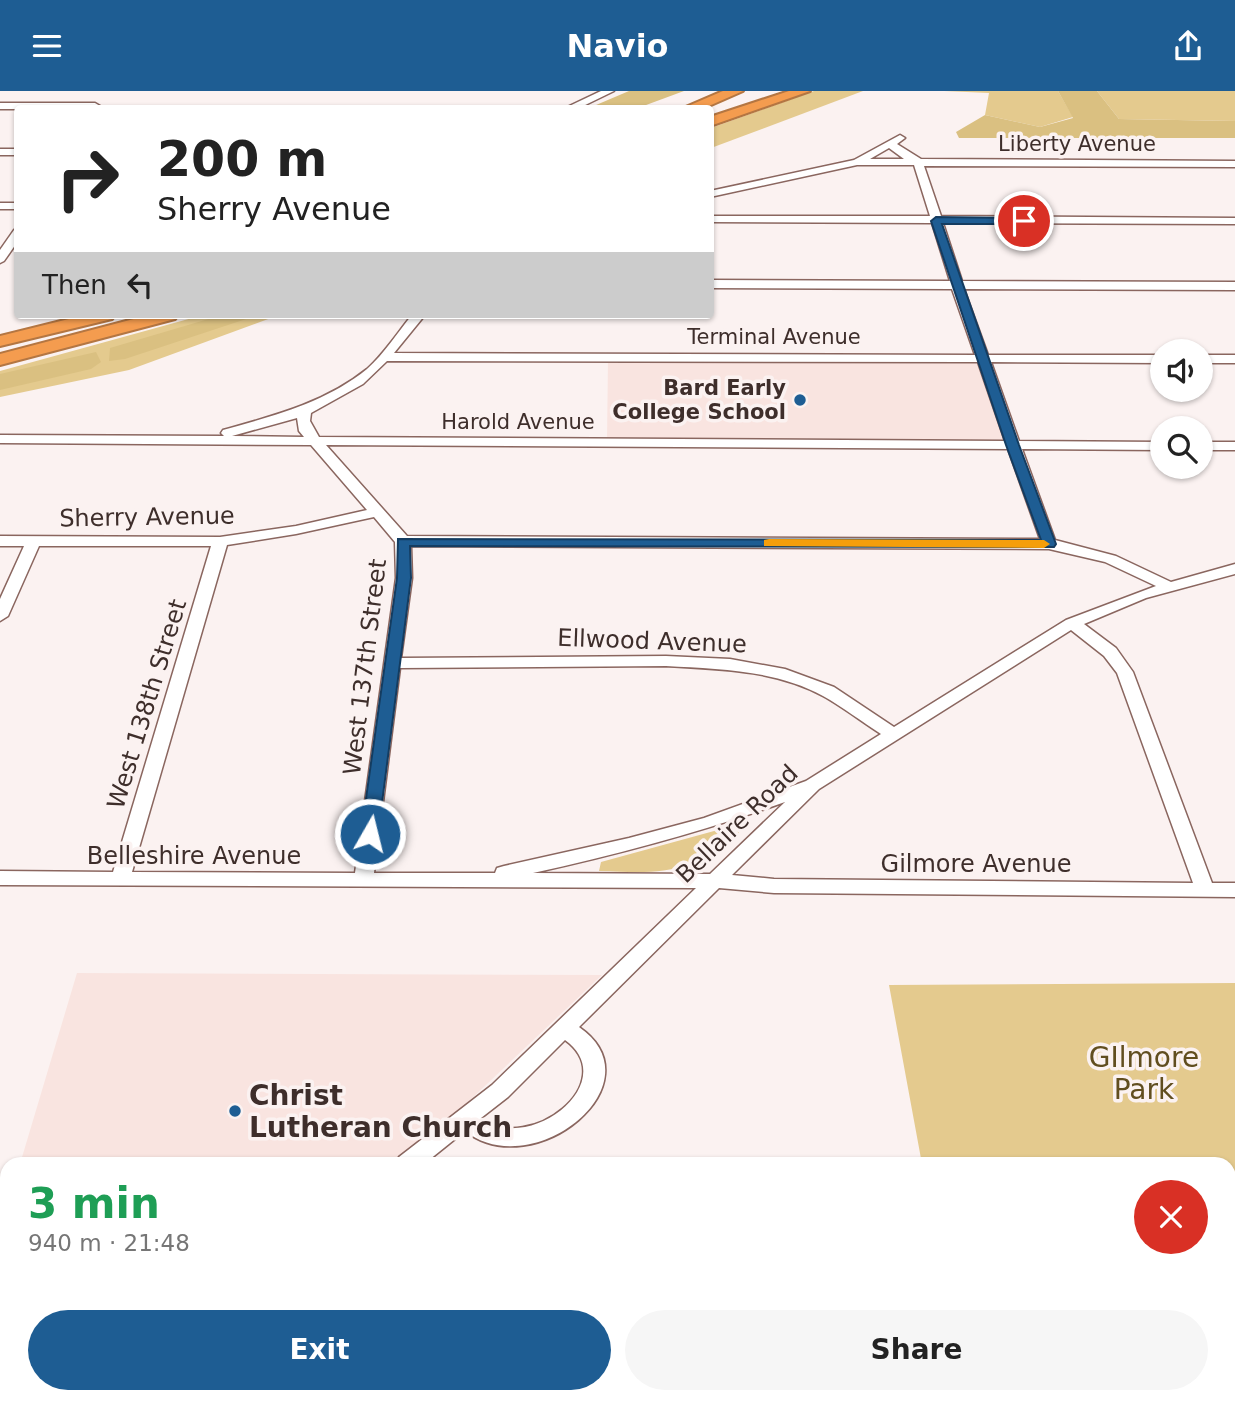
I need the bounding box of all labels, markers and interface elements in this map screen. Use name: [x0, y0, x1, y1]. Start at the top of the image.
icon: menu: [28, 27, 66, 65]
text: Navio: [566, 27, 669, 65]
icon: share: [1169, 27, 1207, 65]
text: 200 m: [157, 131, 327, 188]
street label: Liberty Avenue: [998, 132, 1156, 156]
icon: right: [42, 133, 133, 224]
text: Sherry Avenue: [157, 190, 391, 228]
pin: [994, 191, 1054, 251]
icon: arrive: [1005, 202, 1043, 240]
icon: left: [121, 266, 159, 304]
text: Then: [42, 270, 107, 300]
street label: Terminal Avenue: [686, 325, 861, 349]
map controls: [1150, 339, 1213, 479]
button: sound: [1150, 339, 1213, 402]
place label: Bard Early College School: [612, 376, 786, 424]
marker: Bard Early College School: [792, 392, 808, 408]
street label: Harold Avenue: [441, 410, 595, 434]
button: search: [1150, 416, 1213, 479]
street label: Sherry Avenue: [59, 501, 235, 533]
street label: West 137th Street: [338, 557, 392, 777]
street label: West 138th Street: [102, 596, 192, 812]
street label: Ellwood Avenue: [557, 624, 747, 658]
street label: Bellaire Road: [670, 759, 804, 889]
position arrow: [333, 797, 407, 871]
street label: Belleshire Avenue: [87, 842, 301, 870]
street label: Gilmore Avenue: [881, 850, 1071, 878]
park label: GIlmore Park: [1089, 1041, 1199, 1106]
place label: Christ Lutheran Church: [249, 1079, 512, 1144]
marker: Christ Lutheran Church: [227, 1103, 243, 1119]
text: 3 min: [28, 1179, 160, 1228]
button: close: [1134, 1180, 1208, 1254]
text: 940 m · 21:48: [28, 1230, 190, 1256]
button: Exit: [28, 1310, 611, 1390]
button: Share: [625, 1310, 1208, 1390]

